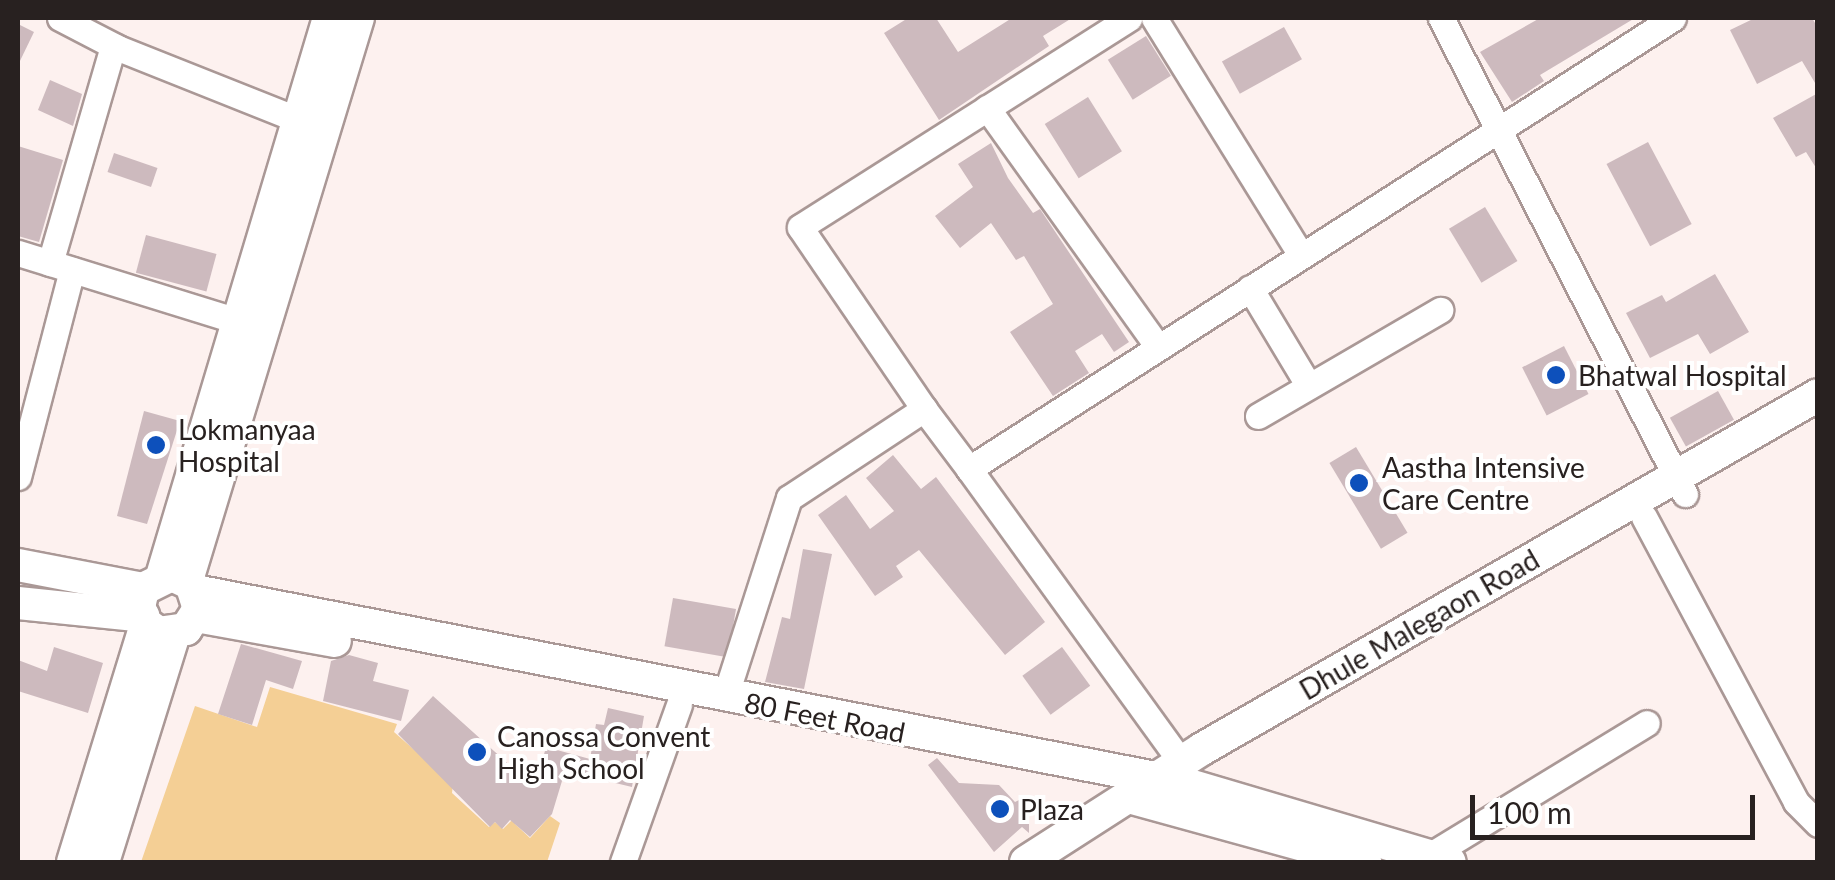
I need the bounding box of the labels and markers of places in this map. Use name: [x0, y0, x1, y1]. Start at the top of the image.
place label: Bhatwal Hospital: [1578, 358, 1787, 392]
marker: Bhatwal Hospital: [1543, 362, 1569, 388]
place label: Lokmanyaa Hospital: [178, 412, 316, 478]
marker: Lokmanyaa Hospital: [143, 432, 169, 458]
place label: Aastha Intensive Care Centre: [1382, 450, 1585, 516]
marker: Aastha Intensive Care Centre: [1346, 470, 1372, 496]
place label: Canossa Convent High School: [497, 719, 710, 785]
marker: Canossa Convent High School: [466, 741, 488, 763]
place label: Plaza: [1020, 792, 1084, 826]
marker: Plaza: [989, 798, 1011, 820]

